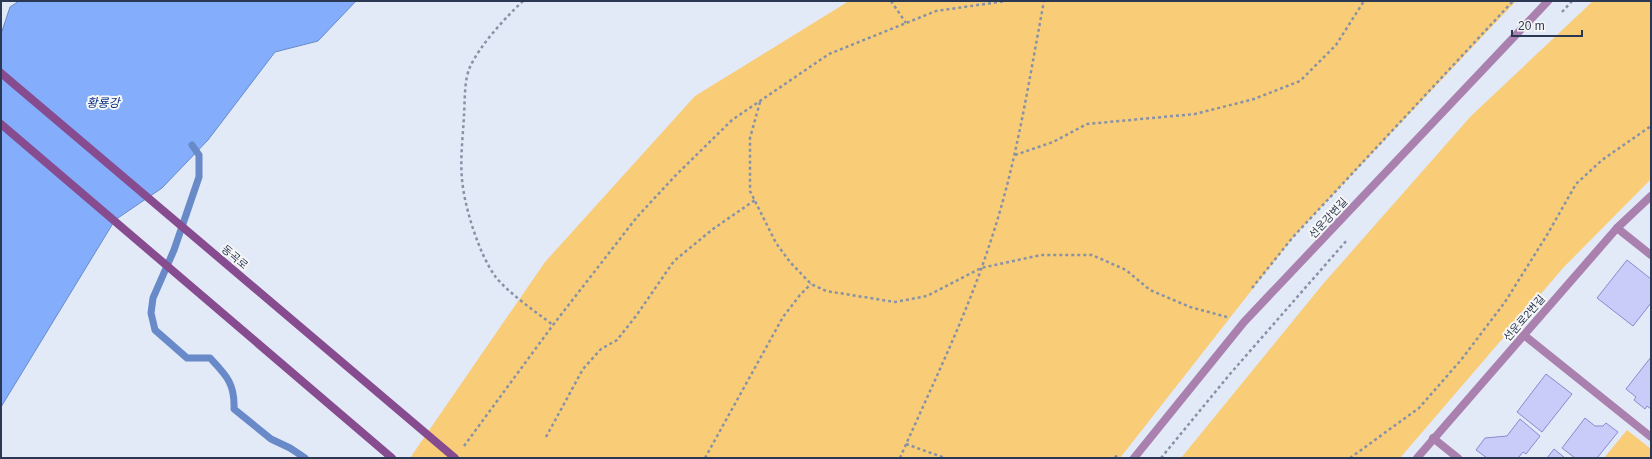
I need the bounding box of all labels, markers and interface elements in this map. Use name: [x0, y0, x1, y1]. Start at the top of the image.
scale bar: [1512, 12, 1582, 38]
text: 20 m: [1518, 19, 1545, 33]
water label: 황룡강: [86, 96, 122, 110]
street label: 선운강변길: [1306, 195, 1350, 241]
street label: 동곡로: [220, 243, 250, 271]
street label: 선운로2번길: [1501, 293, 1547, 343]

